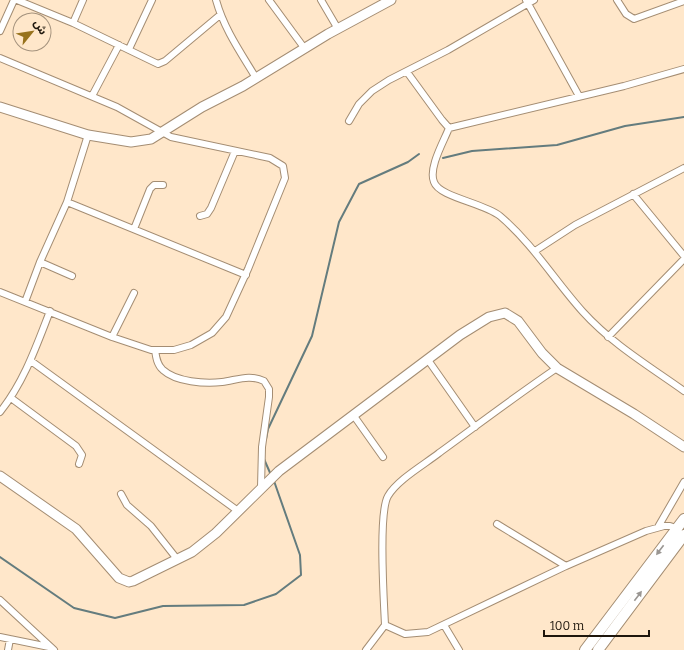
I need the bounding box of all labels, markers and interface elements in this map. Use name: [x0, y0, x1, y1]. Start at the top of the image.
north arrow: [12, 12, 52, 52]
text: ش: [31, 17, 50, 37]
one-way arrow: [656, 544, 664, 555]
one-way arrow: [634, 591, 642, 602]
scale bar: [544, 612, 649, 638]
text: 100 m: [550, 619, 585, 633]

